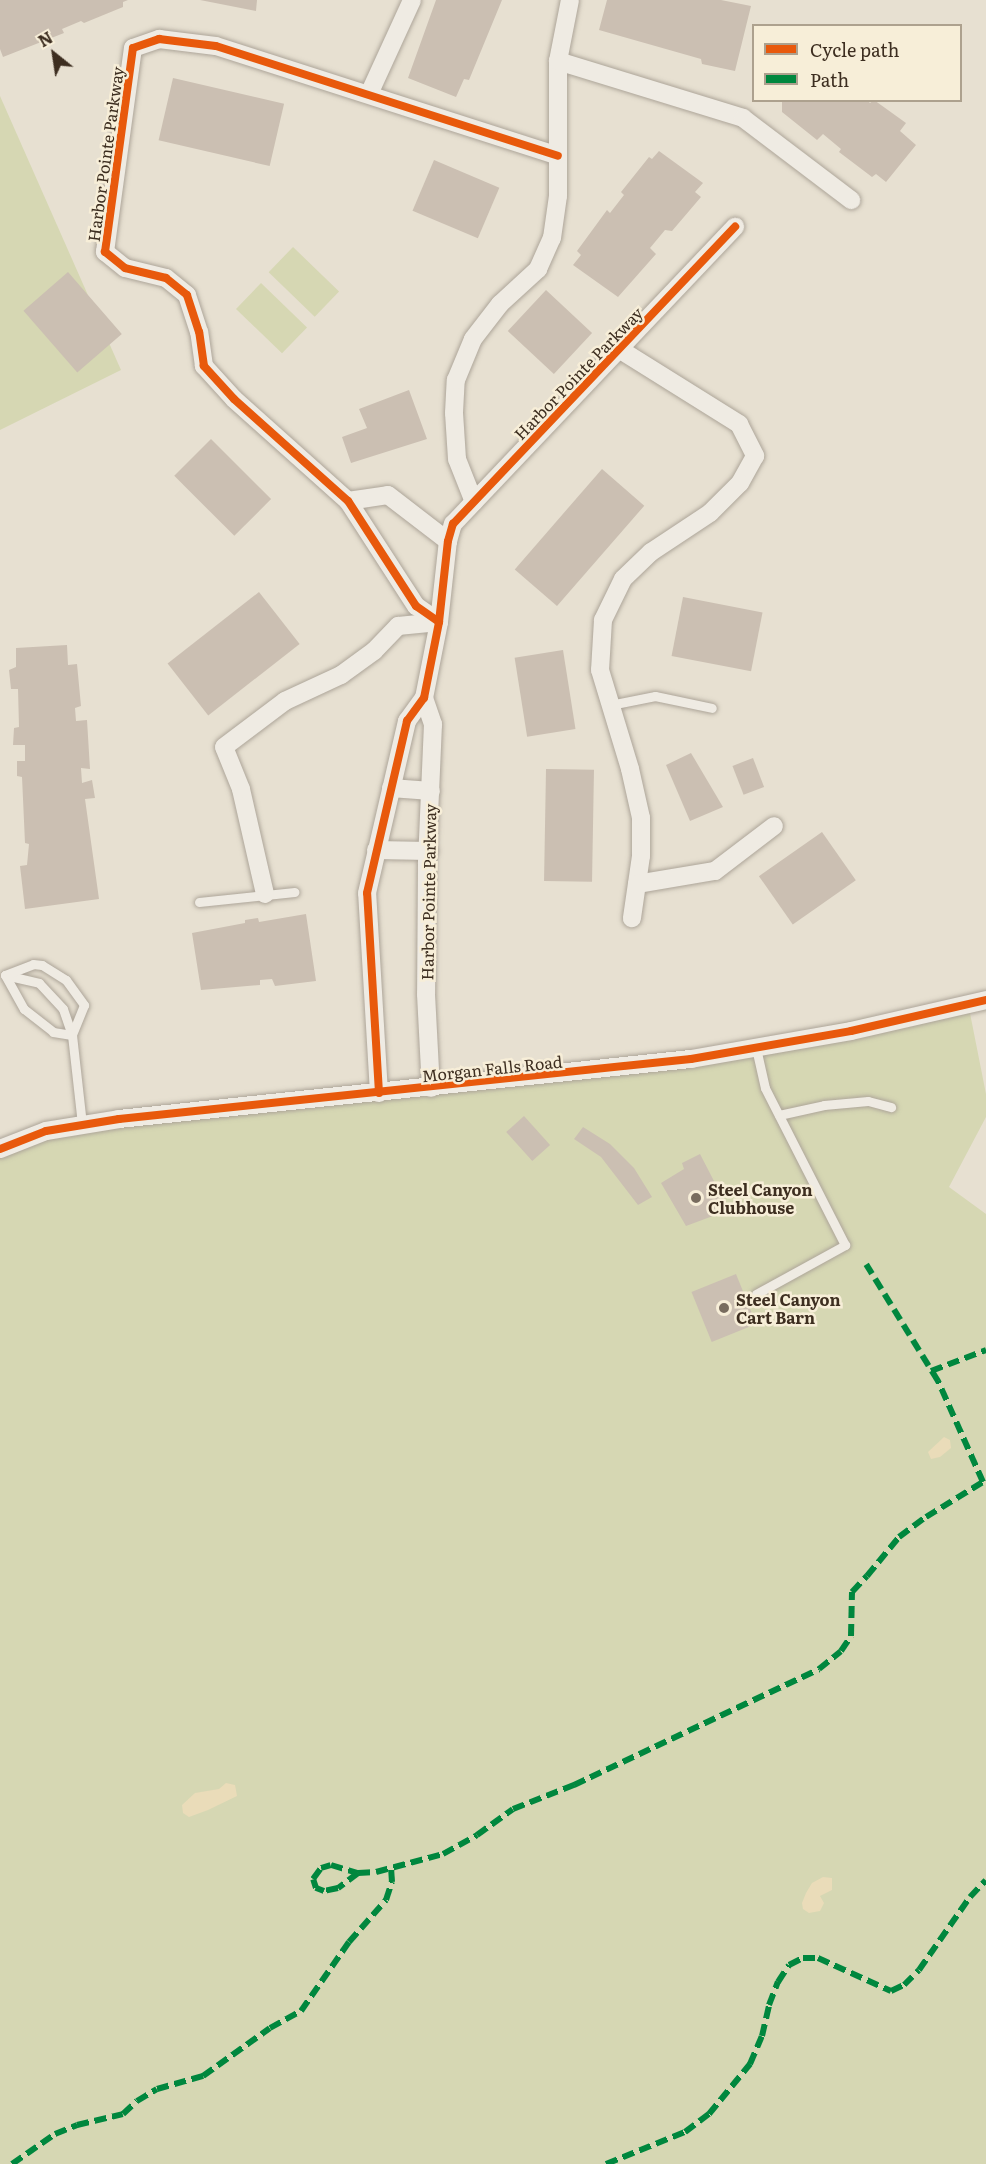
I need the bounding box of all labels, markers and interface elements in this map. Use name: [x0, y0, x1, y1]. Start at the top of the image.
north arrow: [24, 24, 84, 84]
legend: [752, 24, 962, 102]
text: N: [33, 25, 57, 52]
text: Cycle path: [810, 36, 899, 63]
street label: Harbor Pointe Parkway: [83, 65, 127, 243]
text: Path: [810, 66, 849, 93]
street label: Harbor Pointe Parkway: [510, 303, 646, 443]
street label: Harbor Pointe Parkway: [417, 804, 439, 980]
street label: Morgan Falls Road: [421, 1051, 563, 1085]
place label: Steel Canyon Clubhouse: [708, 1179, 812, 1217]
marker: Steel Canyon Clubhouse: [689, 1191, 703, 1205]
place label: Steel Canyon Cart Barn: [736, 1289, 840, 1327]
marker: Steel Canyon Cart Barn: [717, 1301, 731, 1315]

